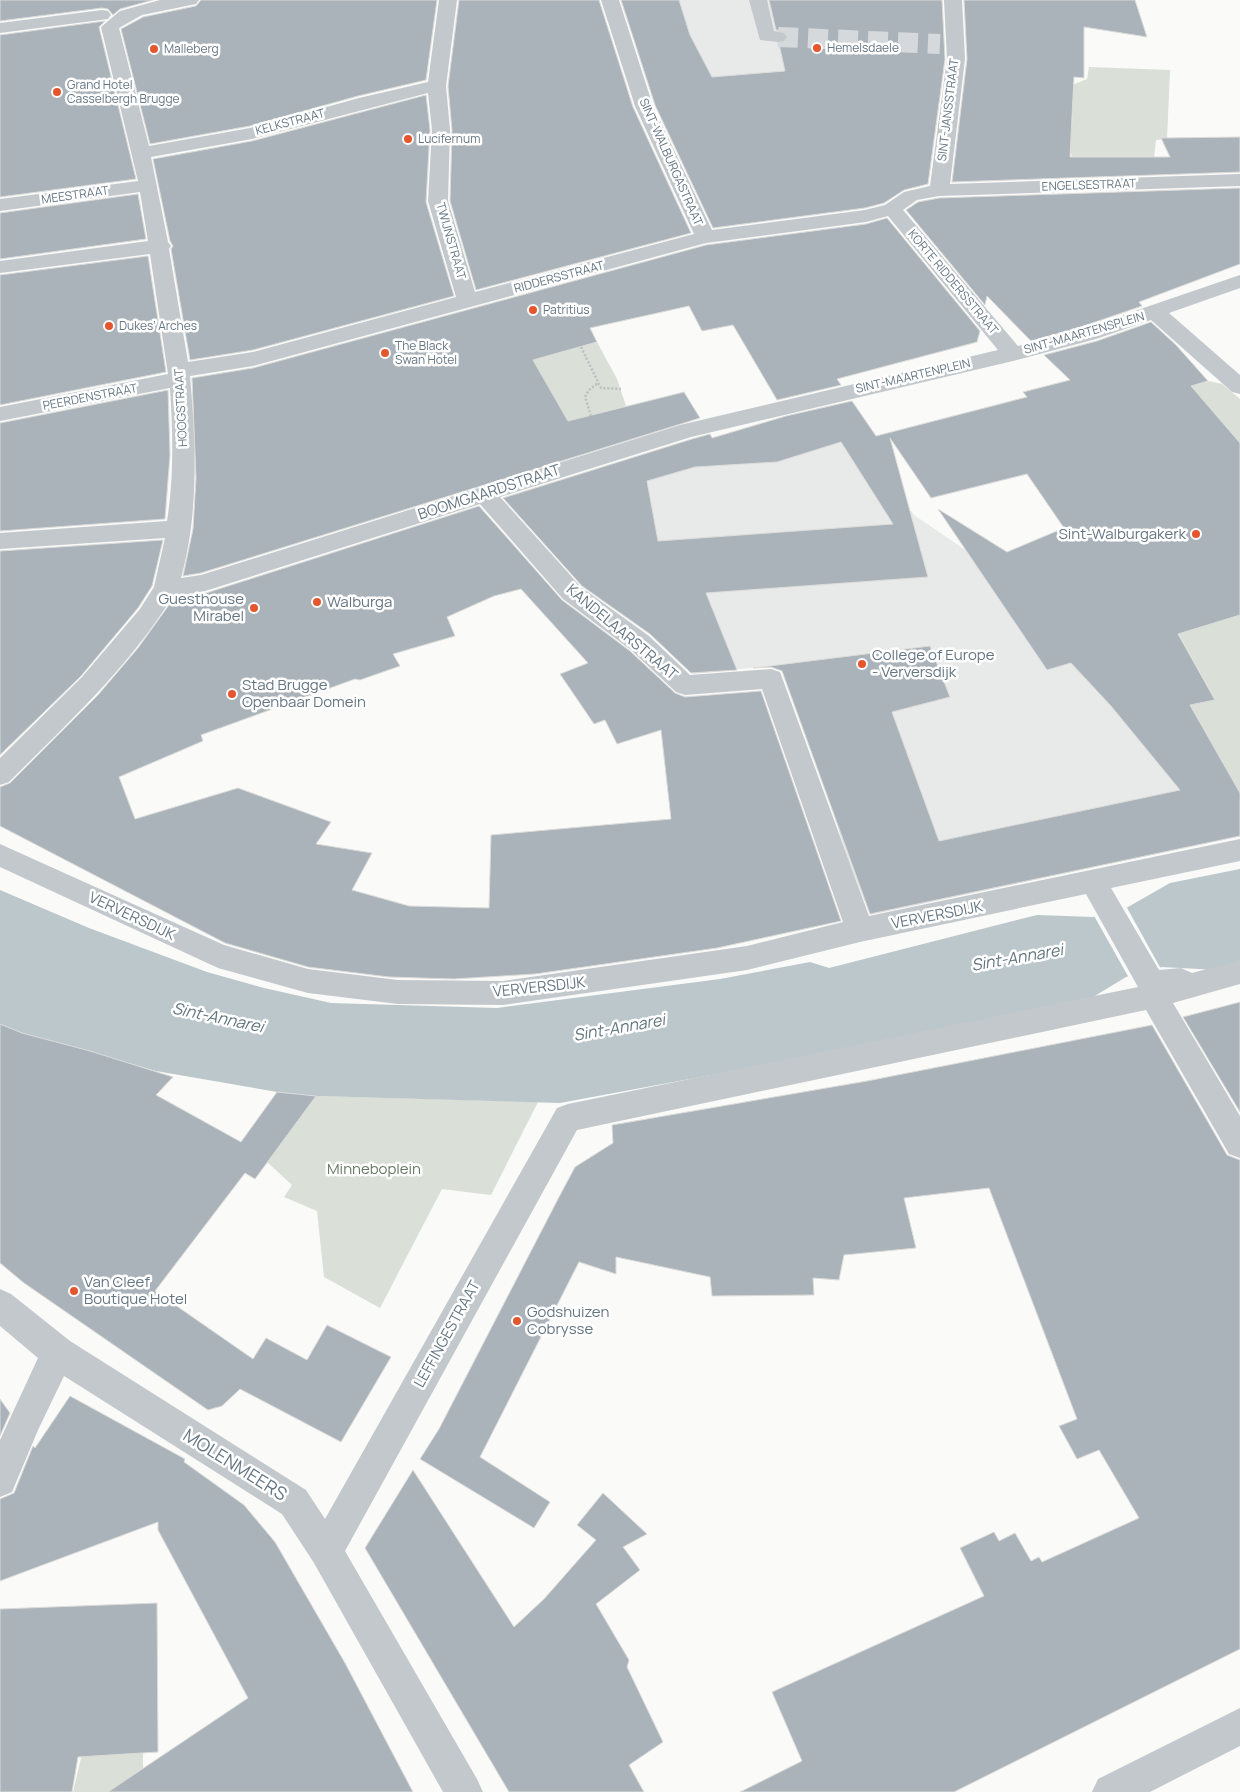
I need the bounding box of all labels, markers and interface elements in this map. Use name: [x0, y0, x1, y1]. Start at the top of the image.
place label: Hemelsdaele: [827, 39, 899, 56]
place label: Malleberg: [164, 40, 219, 57]
marker: Hemelsdaele: [811, 42, 823, 54]
marker: Malleberg: [148, 43, 160, 55]
street label: SINT-JANSSTRAAT: [933, 57, 962, 162]
place label: Grand Hotel Casselbergh Brugge: [67, 76, 180, 107]
marker: Grand Hotel Casselbergh Brugge: [51, 86, 63, 98]
street label: SINT-WALBURGASTRAAT: [636, 95, 708, 229]
street label: KELKSTRAAT: [253, 104, 327, 139]
place label: Lucifernum: [418, 130, 480, 147]
marker: Lucifernum: [402, 133, 414, 145]
street label: ENGELSESTRAAT: [1041, 174, 1137, 195]
street label: MEESTRAAT: [40, 181, 110, 208]
street label: TWIJNSTRAAT: [432, 200, 471, 282]
street label: KORTE RIDDERSSTRAAT: [904, 226, 1003, 338]
street label: RIDDERSSTRAAT: [512, 256, 607, 297]
place label: Patritius: [543, 301, 590, 318]
marker: Patritius: [527, 304, 539, 316]
street label: SINT-MAARTENSPLEIN: [1022, 307, 1146, 358]
place label: Dukes’ Arches: [119, 317, 197, 334]
marker: Dukes’ Arches: [103, 320, 115, 332]
place label: The Black Swan Hotel: [395, 337, 457, 368]
marker: The Black Swan Hotel: [379, 347, 391, 359]
street label: SINT-MAARTENPLEIN: [854, 354, 972, 397]
street label: HOOGSTRAAT: [170, 368, 191, 448]
street label: PEERDENSTRAAT: [41, 379, 139, 414]
street label: BOOMGAARDSTRAAT: [415, 459, 563, 524]
place label: Sint-Walburgakerk: [1059, 523, 1187, 544]
marker: Sint-Walburgakerk: [1190, 528, 1202, 540]
street label: KANDELAARSTRAAT: [562, 579, 682, 684]
place label: Guesthouse Mirabel: [159, 588, 244, 626]
place label: Walburga: [327, 591, 392, 612]
marker: Walburga: [311, 596, 323, 608]
marker: Guesthouse Mirabel: [248, 602, 260, 614]
place label: College of Europe - Verversdijk: [872, 644, 995, 682]
marker: College of Europe - Verversdijk: [856, 658, 868, 670]
place label: Stad Brugge Openbaar Domein: [242, 674, 366, 712]
marker: Stad Brugge Openbaar Domein: [226, 688, 238, 700]
street label: VERVERSDIJK: [86, 886, 179, 945]
street label: VERVERSDIJK: [889, 895, 985, 934]
water label: Sint-Annarei: [969, 938, 1067, 976]
street label: VERVERSDIJK: [492, 971, 586, 1002]
water label: Sint-Annarei: [170, 997, 268, 1038]
water label: Sint-Annarei: [571, 1008, 669, 1046]
park label: Minneboplein: [327, 1158, 421, 1179]
place label: Van Cleef Boutique Hotel: [84, 1271, 187, 1309]
street label: LEFFINGESTRAAT: [409, 1277, 485, 1391]
marker: Van Cleef Boutique Hotel: [68, 1285, 80, 1297]
place label: Godshuizen Cobrysse: [527, 1301, 609, 1339]
marker: Godshuizen Cobrysse: [511, 1315, 523, 1327]
street label: MOLENMEERS: [179, 1423, 292, 1506]

